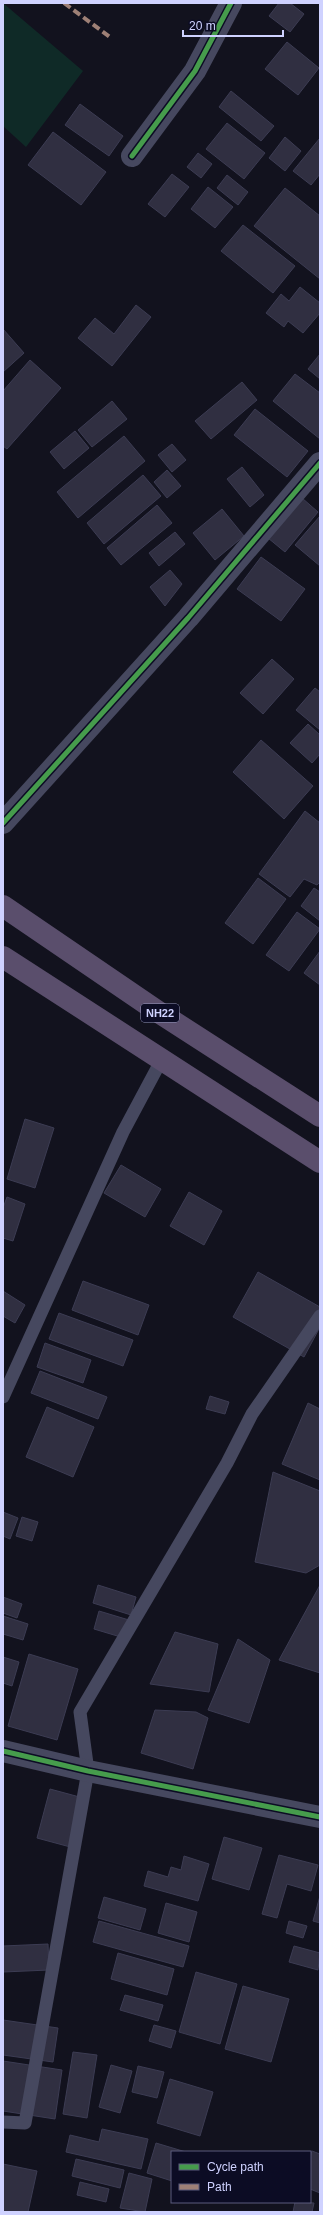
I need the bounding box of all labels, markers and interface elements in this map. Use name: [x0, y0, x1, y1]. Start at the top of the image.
scale bar: [183, 12, 283, 38]
text: 20 m: [189, 19, 216, 33]
road number: NH22: [141, 1004, 179, 1022]
legend: [171, 2151, 311, 2203]
text: Cycle path: [207, 2160, 264, 2174]
text: Path: [207, 2180, 232, 2194]

